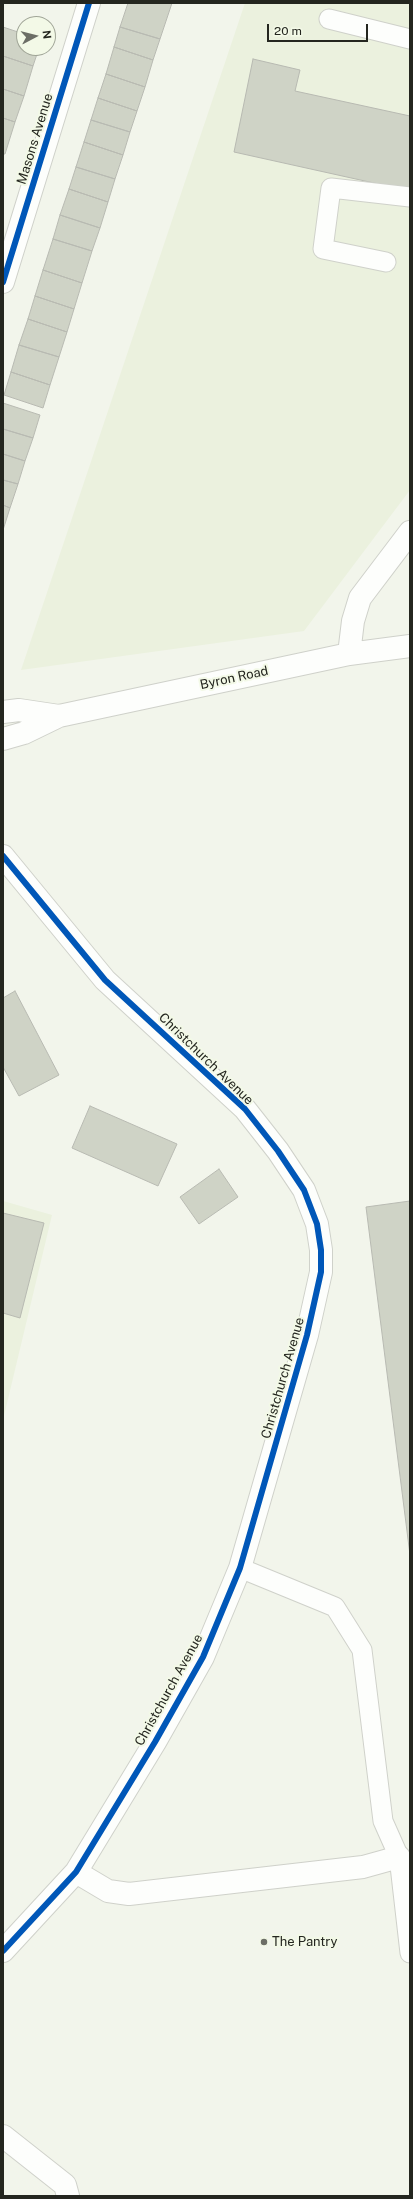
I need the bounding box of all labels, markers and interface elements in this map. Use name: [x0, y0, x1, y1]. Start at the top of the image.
north arrow: [16, 16, 56, 56]
scale bar: [269, 16, 370, 42]
text: 20 m: [274, 24, 302, 38]
text: N: [40, 30, 53, 40]
street label: Masons Avenue: [14, 92, 56, 186]
street label: Byron Road: [198, 663, 270, 693]
street label: Christchurch Avenue: [155, 1010, 257, 1108]
street label: Christchurch Avenue: [258, 1316, 308, 1440]
street label: Christchurch Avenue: [132, 1631, 206, 1749]
place label: The Pantry: [272, 1934, 338, 1950]
marker: The Pantry: [259, 1937, 269, 1947]

